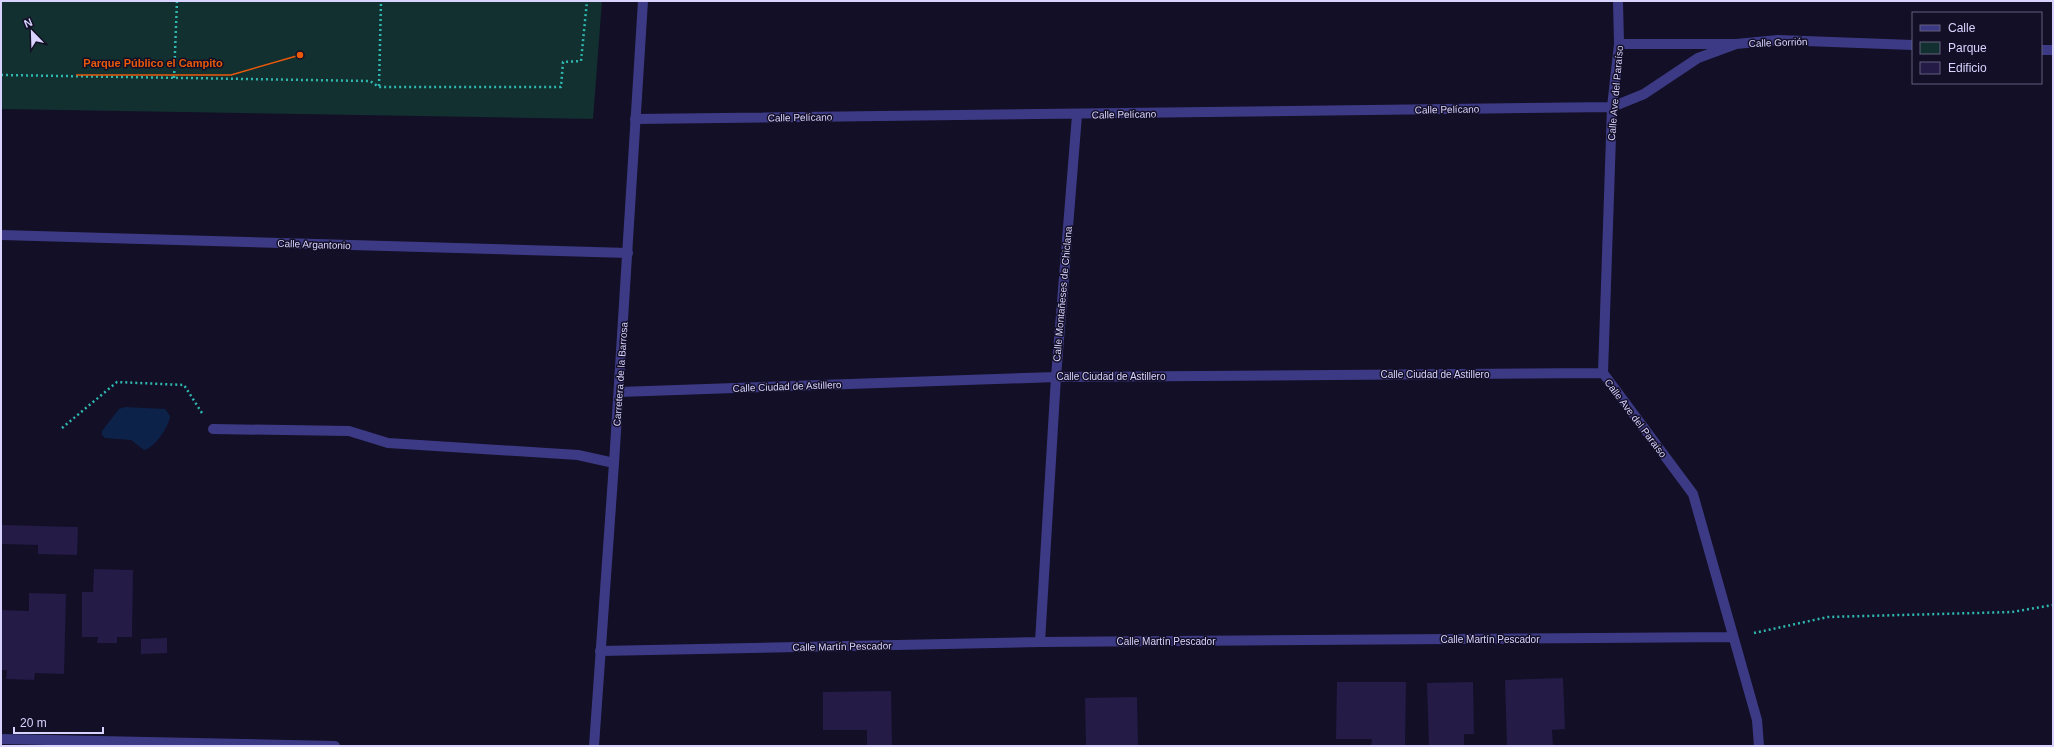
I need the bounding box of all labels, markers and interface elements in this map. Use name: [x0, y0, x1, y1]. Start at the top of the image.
north arrow: [12, 12, 52, 52]
legend: [1912, 12, 2042, 84]
text: N: [22, 16, 34, 30]
text: Calle: [1948, 21, 1976, 35]
street label: Calle Gorrión: [1748, 36, 1808, 49]
text: Parque: [1948, 41, 1987, 55]
street label: Calle Ave del Paraíso: [1606, 45, 1625, 141]
callout: Parque Público el Campito: [76, 52, 231, 75]
text: Parque Público el Campito: [83, 57, 223, 69]
text: Edificio: [1948, 61, 1987, 75]
street label: Calle Pelícano: [1415, 103, 1480, 116]
street label: Calle Pelícano: [1092, 108, 1157, 121]
street label: Calle Pelícano: [768, 111, 833, 124]
street label: Calle Montañeses de Chiclana: [1051, 226, 1074, 362]
street label: Calle Argantonio: [277, 238, 351, 251]
street label: Carretera de la Barrosa: [611, 321, 630, 427]
street label: Calle Ciudad de Astillero: [1381, 369, 1490, 380]
street label: Calle Ciudad de Astillero: [1057, 371, 1166, 382]
street label: Calle Ave del Paraíso: [1602, 377, 1669, 460]
street label: Calle Ciudad de Astillero: [732, 379, 842, 394]
street label: Calle Martín Pescador: [1441, 634, 1540, 645]
street label: Calle Martín Pescador: [1117, 636, 1216, 647]
street label: Calle Martín Pescador: [792, 640, 892, 653]
scale bar: [14, 709, 103, 735]
text: 20 m: [20, 716, 47, 730]

